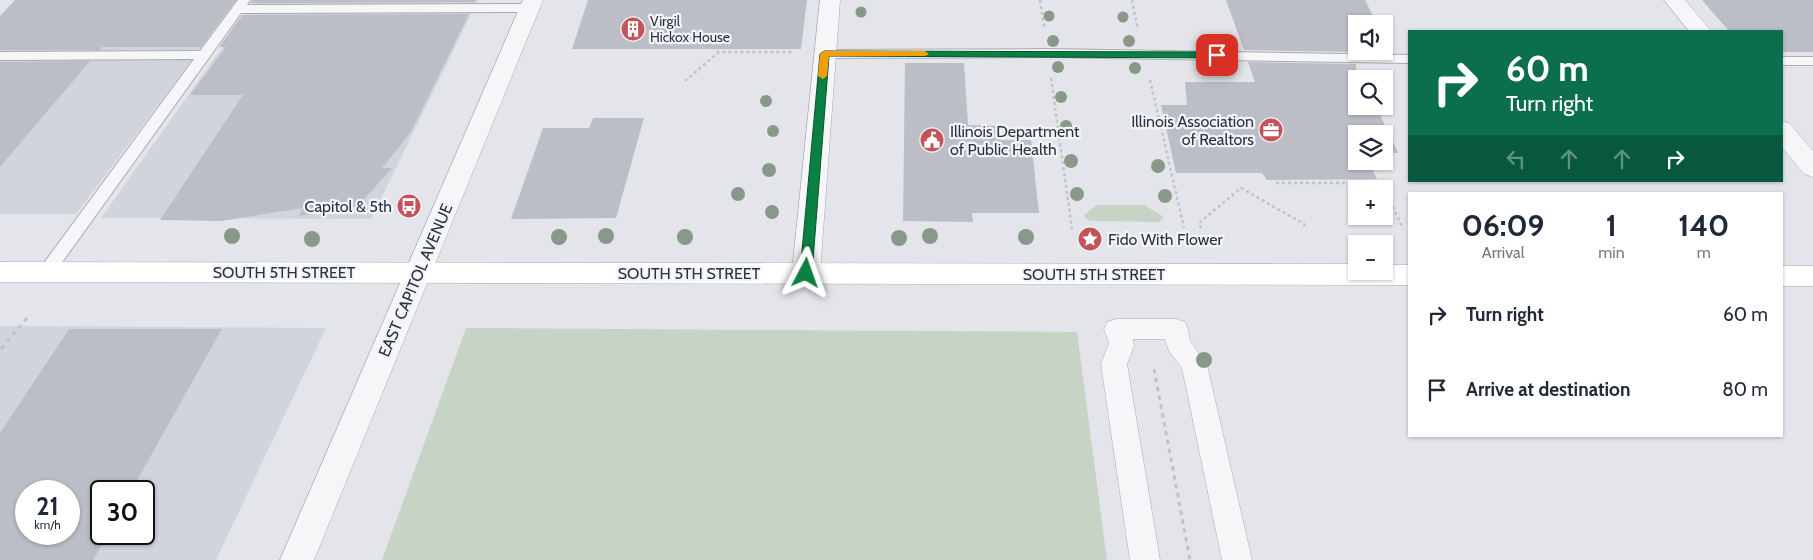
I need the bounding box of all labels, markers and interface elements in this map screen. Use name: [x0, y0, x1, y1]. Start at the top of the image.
place label: Virgil Hickox House: [650, 12, 730, 46]
map controls: [1348, 15, 1393, 280]
button: sound: [1348, 15, 1393, 60]
building icon: Virgil Hickox House: [620, 16, 646, 42]
pin: [1196, 34, 1238, 76]
icon: arrive: [1203, 41, 1231, 69]
text: 60 m: [1506, 47, 1589, 90]
icon: right: [1423, 50, 1488, 115]
button: search: [1348, 70, 1393, 115]
text: Turn right: [1506, 90, 1593, 117]
place label: Illinois Association of Realtors: [1131, 112, 1254, 149]
office icon: Illinois Association of Realtors: [1258, 117, 1284, 143]
place label: Illinois Department of Public Health: [950, 122, 1080, 159]
button: layers: [1348, 125, 1393, 170]
public building icon: Illinois Department of Public Health: [919, 127, 945, 153]
icon: left: [1502, 145, 1530, 173]
icon: ahead: [1555, 145, 1583, 173]
icon: ahead: [1608, 145, 1636, 173]
icon: right: [1661, 145, 1689, 173]
button: +: [1348, 180, 1393, 225]
bus stop icon: Capitol & 5th: [396, 193, 422, 219]
place label: Capitol & 5th: [305, 197, 392, 216]
street label: EAST CAPITOL AVENUE: [375, 201, 456, 360]
text: 06:09: [1462, 207, 1544, 244]
text: 1: [1606, 207, 1617, 244]
text: 140: [1678, 207, 1729, 244]
place icon: Fido With Flower: [1077, 226, 1103, 252]
place label: Fido With Flower: [1108, 230, 1224, 249]
button: −: [1348, 235, 1393, 280]
text: Arrival: [1482, 243, 1524, 262]
text: min: [1598, 243, 1625, 262]
text: m: [1697, 243, 1711, 262]
position arrow: [779, 246, 831, 298]
street label: SOUTH 5TH STREET: [213, 263, 356, 282]
street label: SOUTH 5TH STREET: [618, 264, 761, 283]
street label: SOUTH 5TH STREET: [1023, 265, 1166, 284]
icon: right: [1423, 301, 1451, 329]
text: Turn right: [1466, 303, 1544, 326]
text: 60 m: [1723, 303, 1768, 326]
icon: arrive: [1423, 376, 1451, 404]
text: Arrive at destination: [1466, 378, 1630, 401]
text: 80 m: [1722, 378, 1768, 401]
speed limit sign: 30: [90, 480, 155, 545]
text: 21: [36, 491, 59, 521]
text: km/h: [34, 517, 61, 532]

